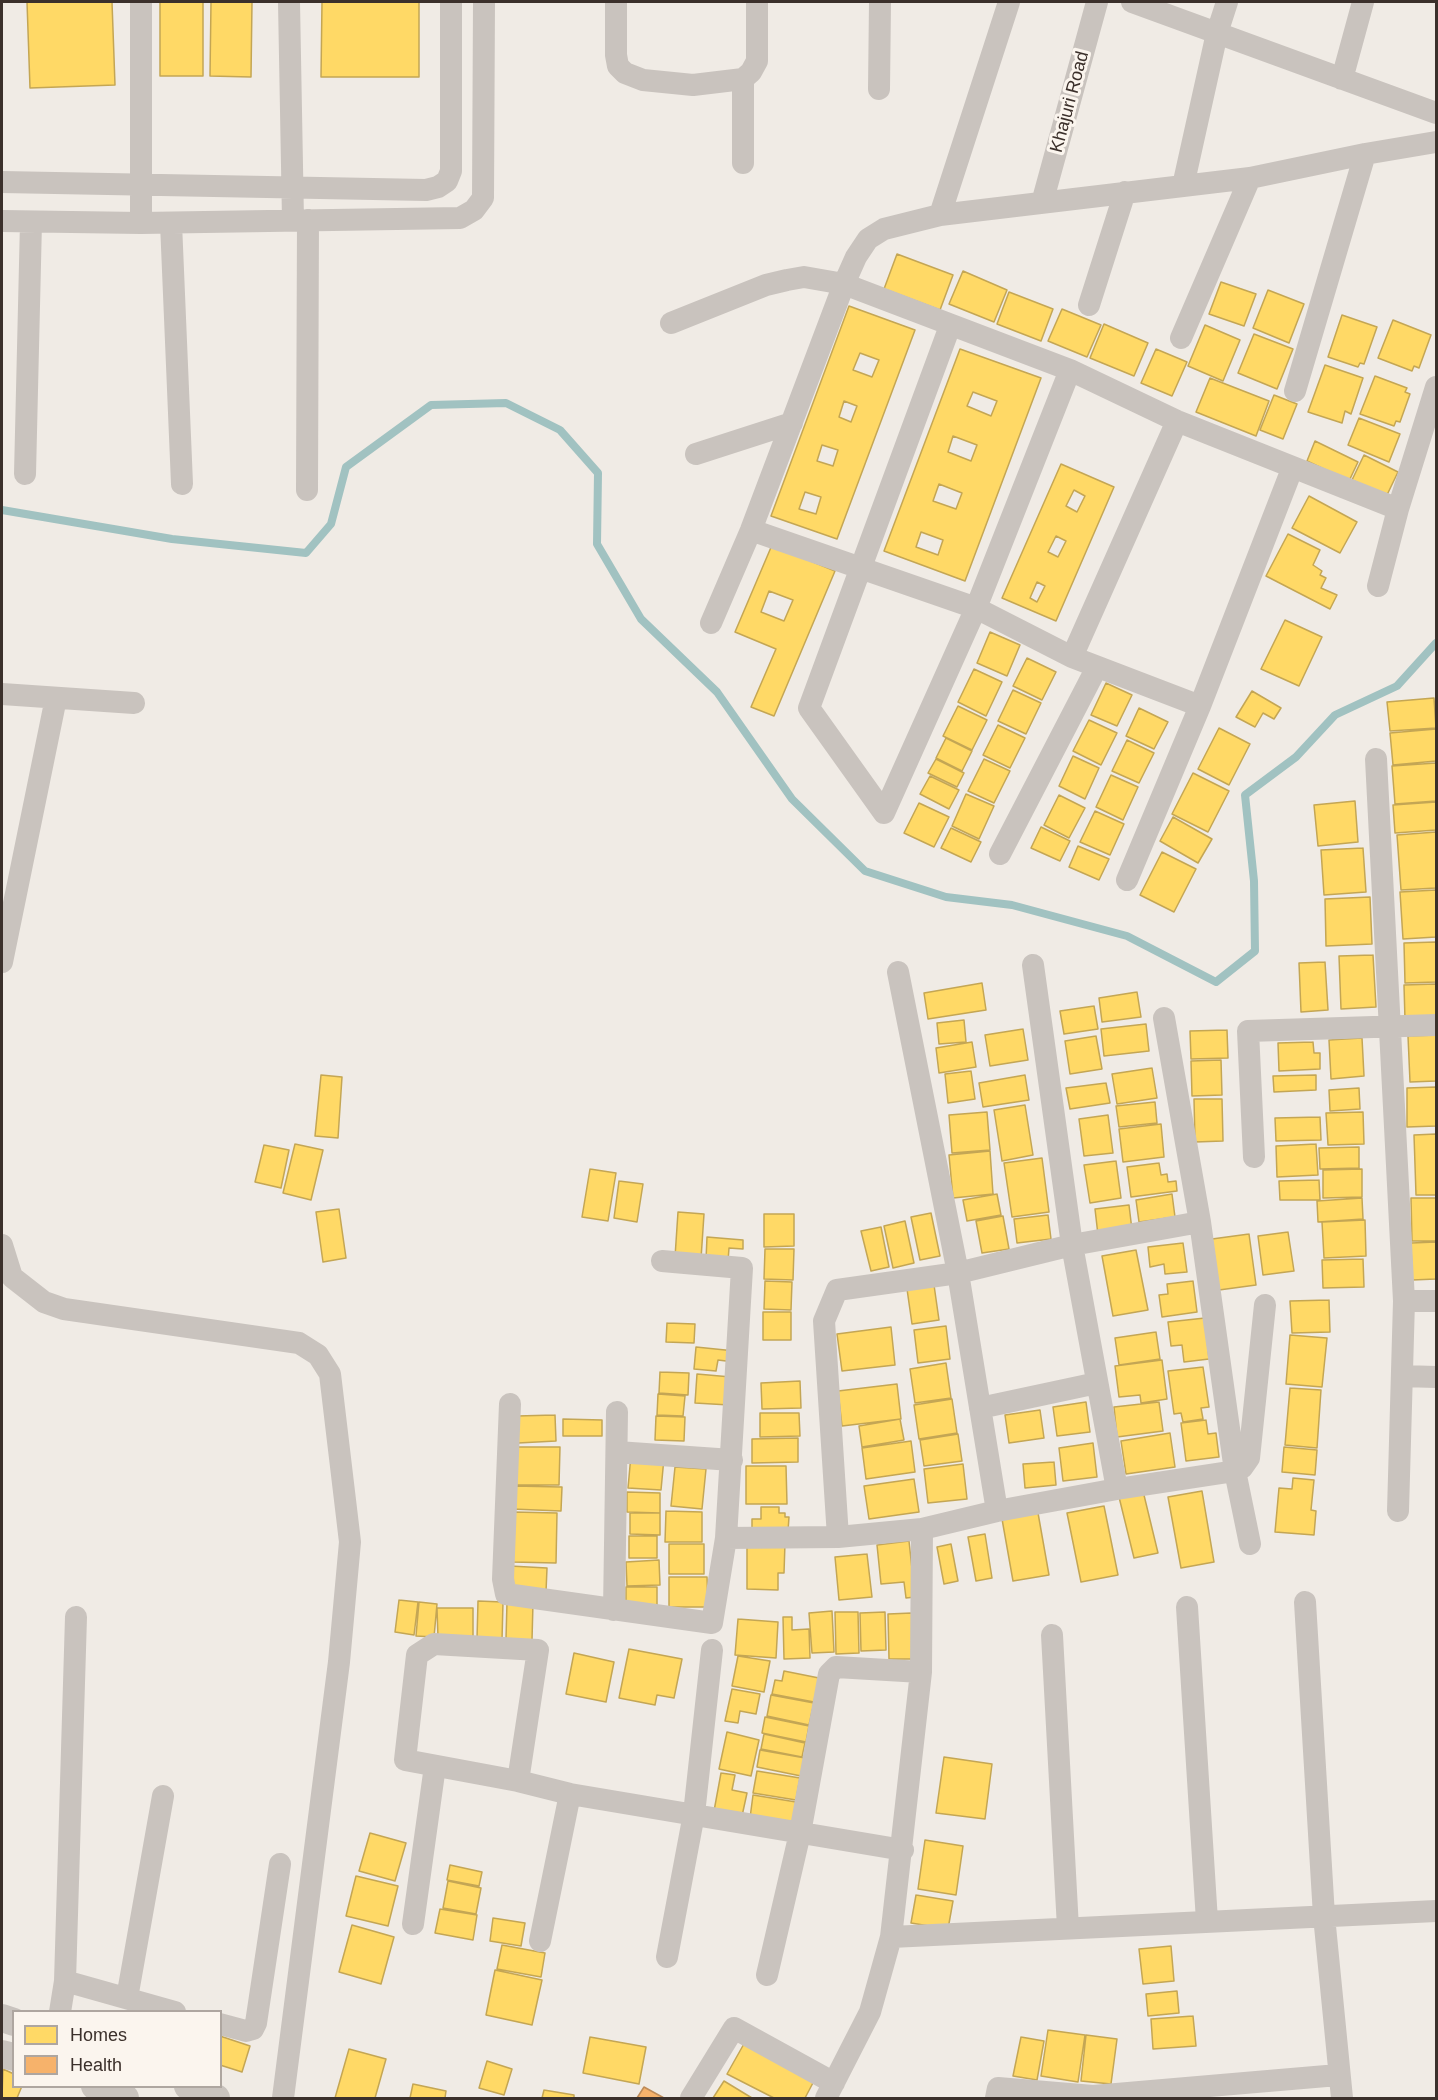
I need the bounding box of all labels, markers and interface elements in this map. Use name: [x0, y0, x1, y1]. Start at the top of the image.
street label: Khajuri Road: [1046, 49, 1094, 155]
legend: [12, 2010, 222, 2088]
text: Homes: [70, 2025, 127, 2045]
text: Health: [70, 2055, 122, 2075]

